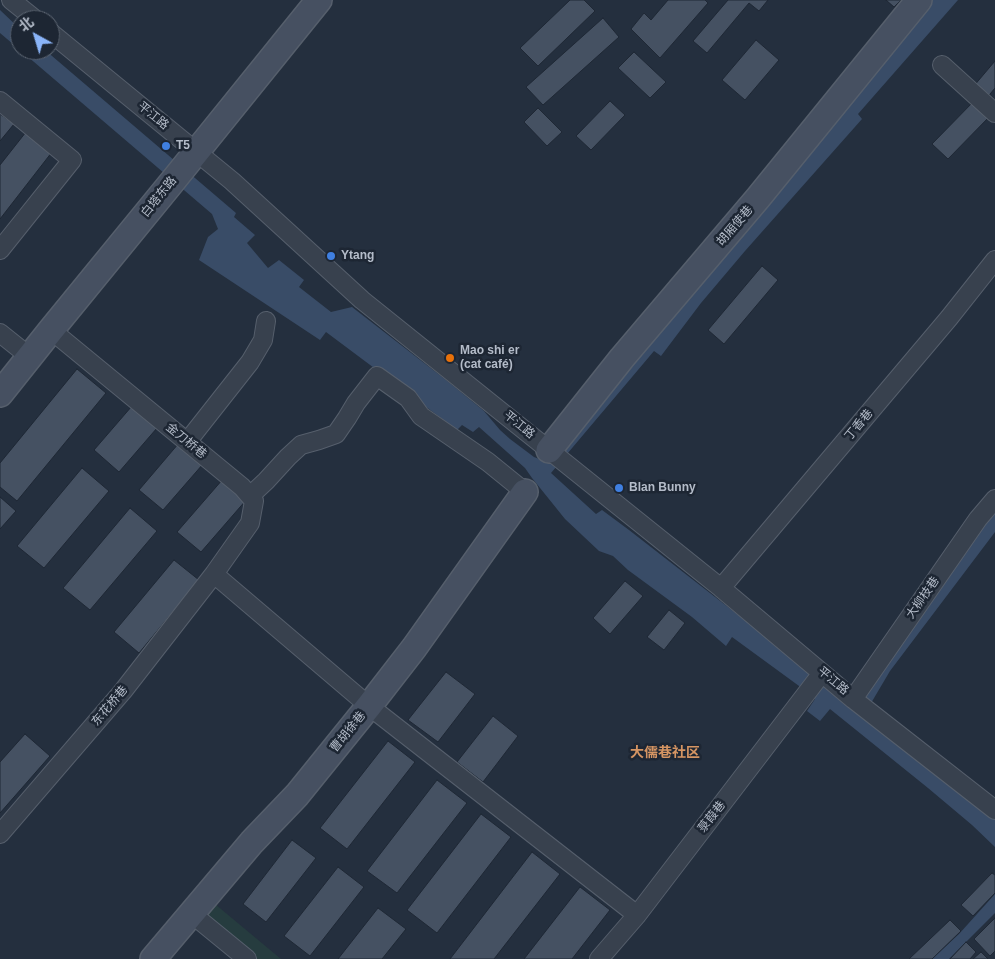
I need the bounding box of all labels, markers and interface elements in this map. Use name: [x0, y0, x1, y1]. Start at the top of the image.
north arrow: [10, 10, 60, 60]
text: 北: [16, 13, 37, 35]
street label: 平江路: [134, 99, 172, 133]
place label: T5: [176, 139, 190, 153]
marker: T5: [160, 140, 172, 152]
street label: 白塔东路: [138, 174, 180, 220]
street label: 胡厢使巷: [714, 203, 756, 249]
place label: Ytang: [341, 249, 374, 263]
marker: Ytang: [325, 250, 337, 262]
place label: Mao shi er (cat café): [460, 344, 519, 372]
marker: Mao shi er (cat café): [444, 352, 456, 364]
street label: 丁香巷: [842, 407, 876, 443]
street label: 平江路: [500, 408, 538, 442]
street label: 金刀桥巷: [163, 420, 209, 462]
place label: Blan Bunny: [629, 481, 696, 495]
marker: Blan Bunny: [613, 482, 625, 494]
street label: 大柳枝巷: [903, 574, 943, 622]
street label: 平江路: [815, 664, 851, 698]
street label: 东花桥巷: [89, 683, 131, 729]
street label: 曹胡徐巷: [327, 709, 369, 755]
district label: 大儒巷社区: [630, 745, 700, 761]
street label: 菉葭巷: [695, 798, 729, 836]

